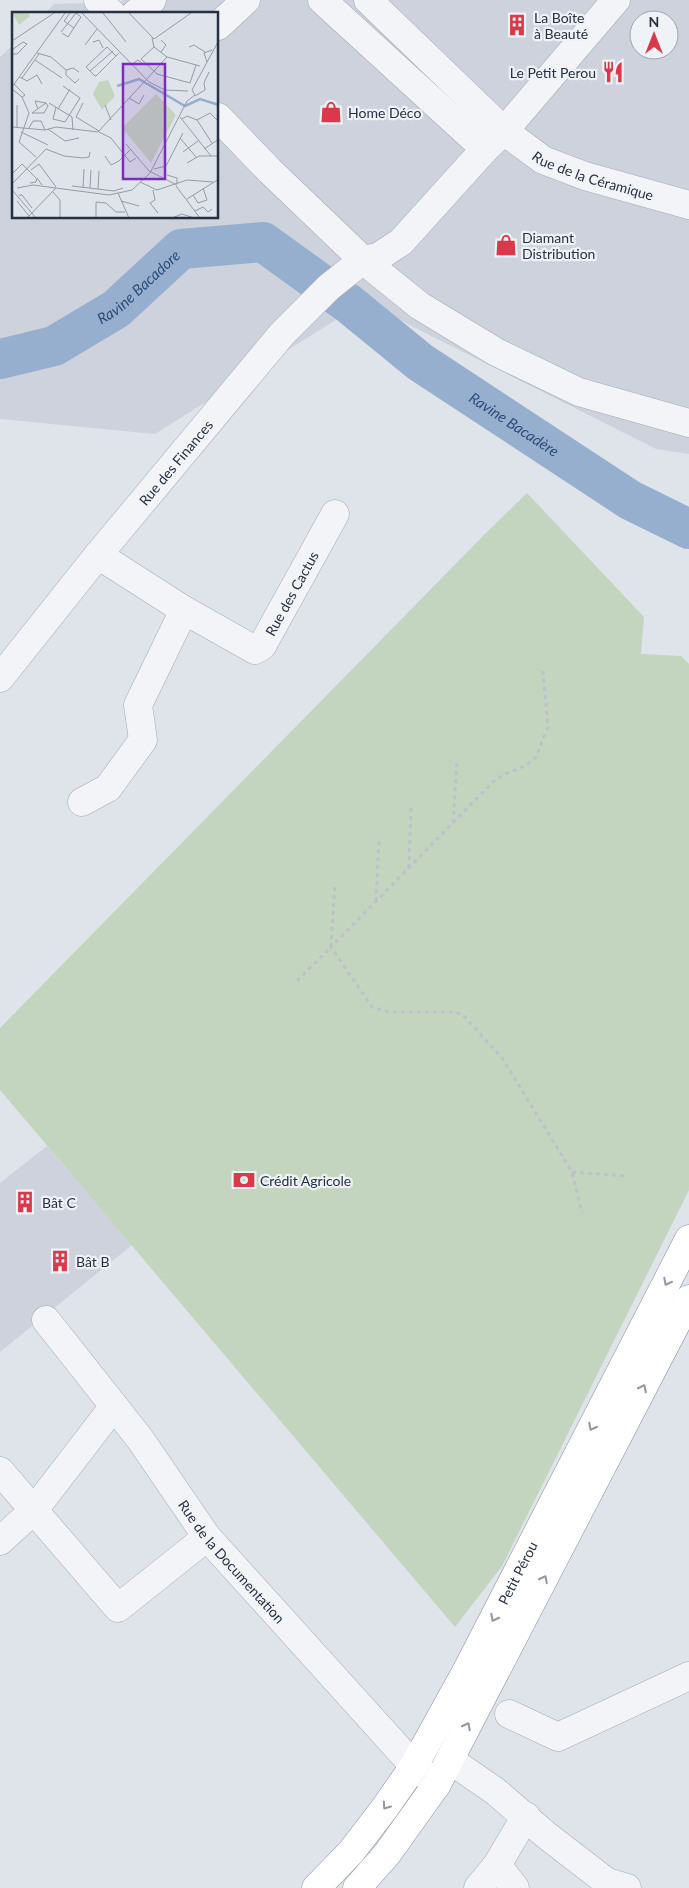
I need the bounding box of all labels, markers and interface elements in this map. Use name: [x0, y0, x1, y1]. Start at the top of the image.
place label: La Boîte à Beauté: [534, 9, 588, 42]
north arrow: [629, 10, 679, 60]
inset map: [12, 12, 219, 219]
building icon: La Boîte à Beauté: [504, 12, 530, 38]
text: N: [649, 13, 659, 30]
restaurant icon: Le Petit Perou: [600, 59, 626, 85]
place label: Le Petit Perou: [510, 64, 596, 81]
shop icon: Home Déco: [318, 99, 344, 125]
place label: Home Déco: [348, 104, 421, 121]
street label: Rue de la Céramique: [529, 147, 656, 203]
place label: Diamant Distribution: [522, 229, 595, 262]
shop icon: Diamant Distribution: [493, 232, 519, 258]
water label: Ravine Bacadore: [94, 246, 183, 327]
water label: Ravine Bacadère: [466, 388, 562, 460]
street label: Rue des Finances: [135, 416, 216, 508]
street label: Rue des Cactus: [261, 548, 321, 638]
bank icon: Crédit Agricole: [231, 1167, 257, 1193]
place label: Crédit Agricole: [260, 1172, 351, 1189]
building icon: Bât C: [12, 1189, 38, 1215]
place label: Bât C: [42, 1194, 76, 1211]
building icon: Bât B: [47, 1248, 73, 1274]
place label: Bât B: [76, 1253, 109, 1270]
one-way arrow: [663, 1277, 673, 1286]
one-way arrow: [637, 1384, 647, 1393]
one-way arrow: [588, 1421, 598, 1430]
street label: Rue de la Documentation: [176, 1496, 289, 1626]
street label: Petit Pérou: [494, 1538, 540, 1607]
one-way arrow: [538, 1575, 548, 1584]
one-way arrow: [490, 1612, 500, 1621]
one-way arrow: [461, 1723, 471, 1732]
one-way arrow: [383, 1800, 392, 1810]

